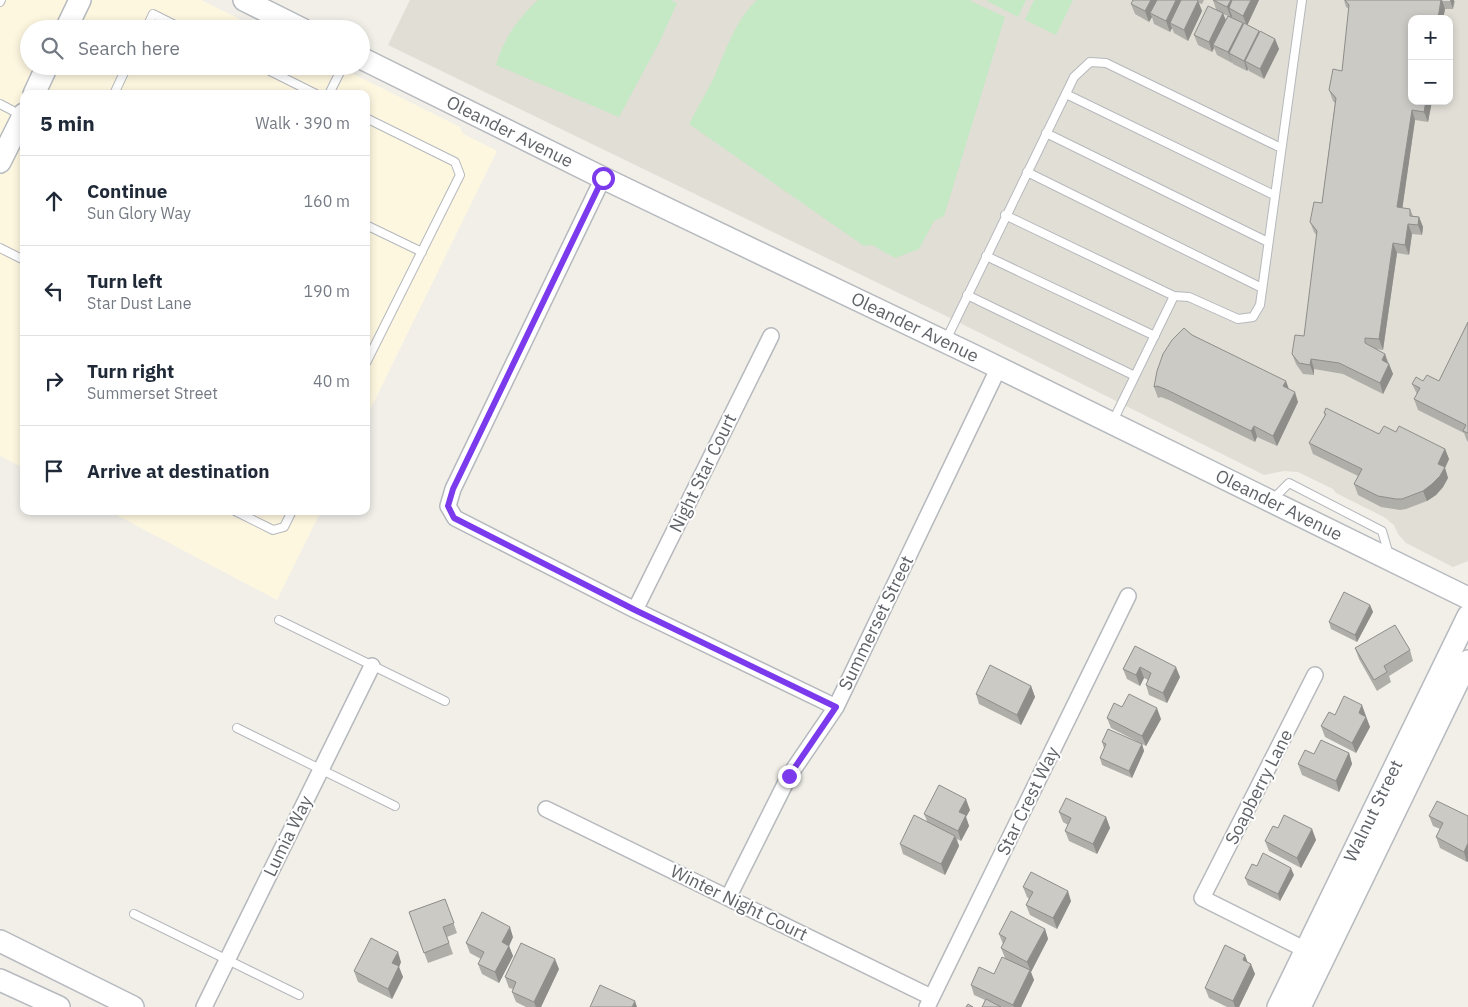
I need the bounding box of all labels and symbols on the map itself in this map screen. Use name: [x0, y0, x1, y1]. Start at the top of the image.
street label: Oleander Avenue: [443, 90, 577, 172]
route start: [592, 167, 615, 190]
street label: Oleander Avenue: [848, 287, 983, 367]
street label: Night Star Court: [664, 410, 741, 536]
street label: Oleander Avenue: [1212, 464, 1347, 546]
street label: Summerset Street: [833, 552, 918, 694]
street label: Soapberry Lane: [1220, 725, 1298, 848]
street label: Star Crest Way: [991, 743, 1064, 859]
street label: Walnut Street: [1338, 756, 1407, 866]
route end: [778, 765, 801, 788]
street label: Lumia Way: [258, 791, 317, 880]
street label: Winter Night Court: [667, 859, 812, 946]

